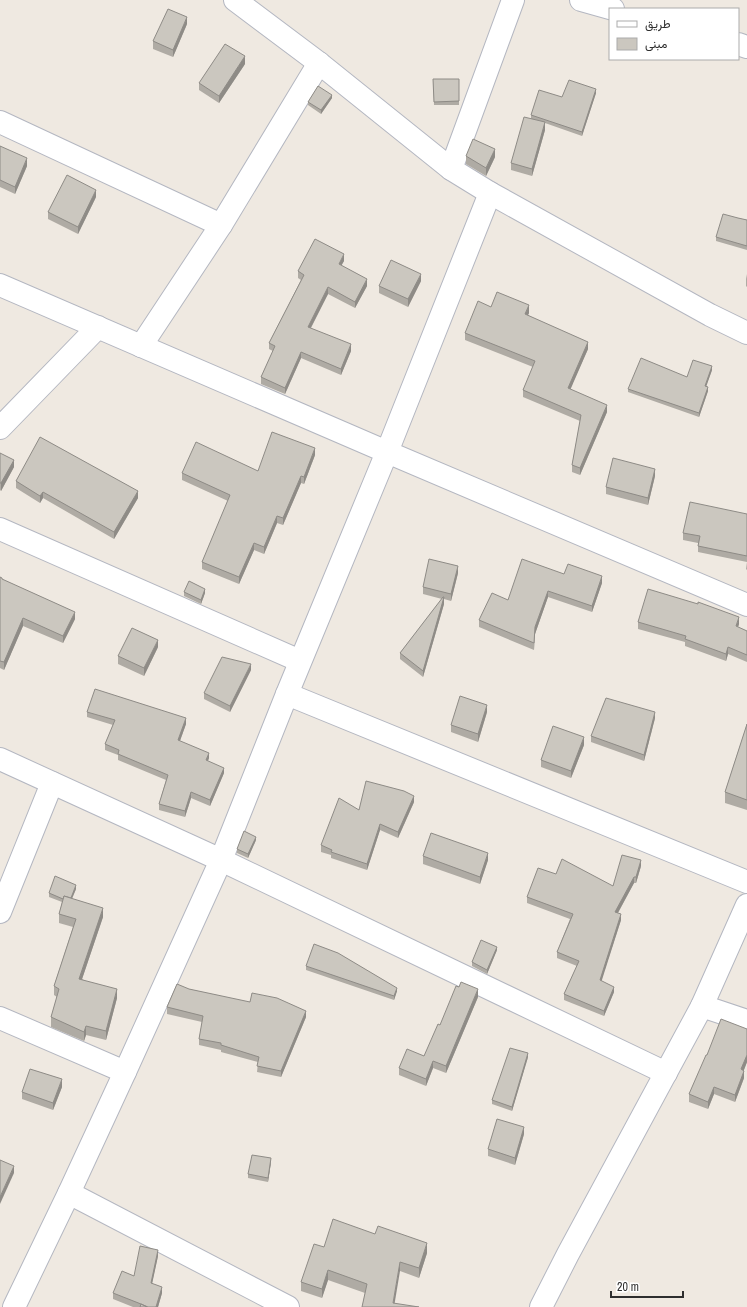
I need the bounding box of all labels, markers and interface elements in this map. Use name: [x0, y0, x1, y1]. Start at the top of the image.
legend: [609, 8, 739, 60]
text: طريق: [645, 16, 671, 32]
text: مبنى: [645, 36, 667, 52]
scale bar: [611, 1273, 683, 1299]
text: 20 m: [617, 1279, 639, 1295]

